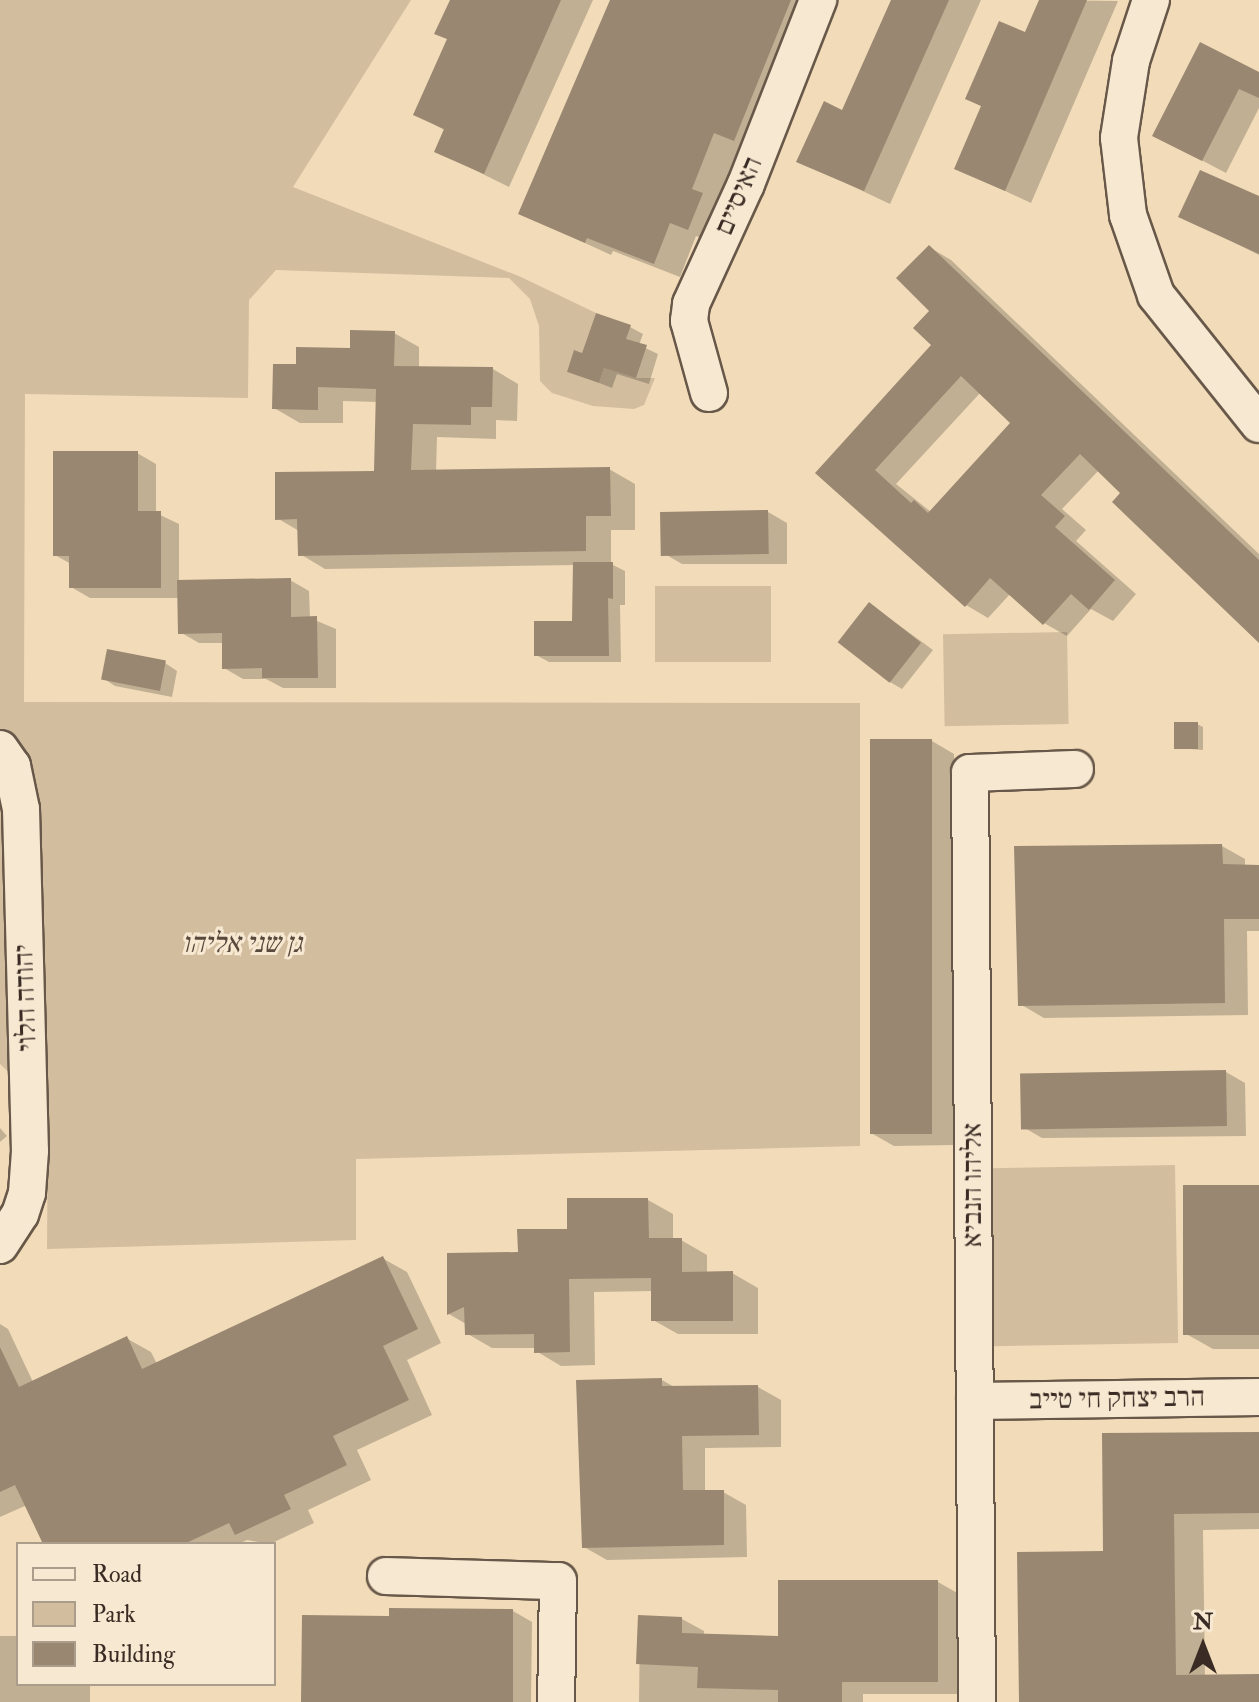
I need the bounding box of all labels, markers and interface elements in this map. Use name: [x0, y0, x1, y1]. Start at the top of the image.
street label: האיסיים: [708, 152, 770, 240]
park label: גן שני אליהו: [182, 927, 302, 961]
street label: יהודה הלוי: [7, 944, 45, 1052]
street label: אליהו הנביא: [956, 1123, 990, 1247]
street label: הרב יצחק חי טייב: [1029, 1381, 1205, 1417]
legend: [16, 1542, 276, 1686]
text: Road: [92, 1559, 142, 1590]
text: Park: [92, 1599, 136, 1630]
north arrow: [1163, 1606, 1243, 1686]
text: N: [1193, 1608, 1213, 1636]
text: Building: [92, 1639, 175, 1670]

